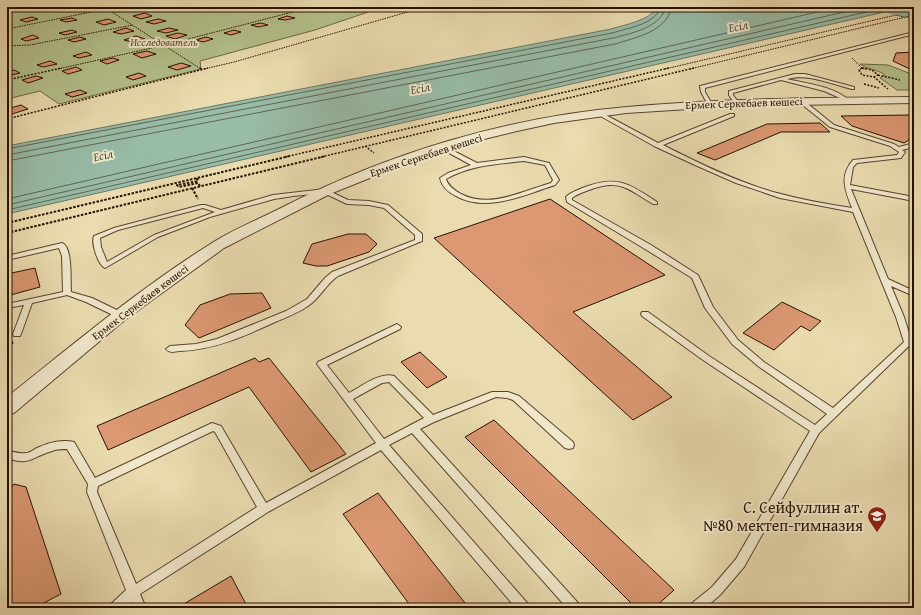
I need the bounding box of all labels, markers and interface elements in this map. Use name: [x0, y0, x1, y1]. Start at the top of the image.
water label: Есіл: [726, 16, 750, 36]
park label: Исследователь: [130, 34, 198, 50]
water label: Есіл: [408, 78, 432, 98]
street label: Ермек Серкебаев көшесі: [685, 93, 803, 113]
street label: Ермек Серкебаев көшесі: [368, 129, 484, 181]
water label: Есіл: [91, 144, 115, 166]
street label: Ермек Серкебаев көшесі: [88, 260, 192, 344]
place label: С. Сейфуллин ат. №80 мектеп-гимназия: [703, 495, 863, 537]
school or university icon: С. Сейфуллин ат. №80 мектеп-гимназия: [866, 505, 888, 533]

